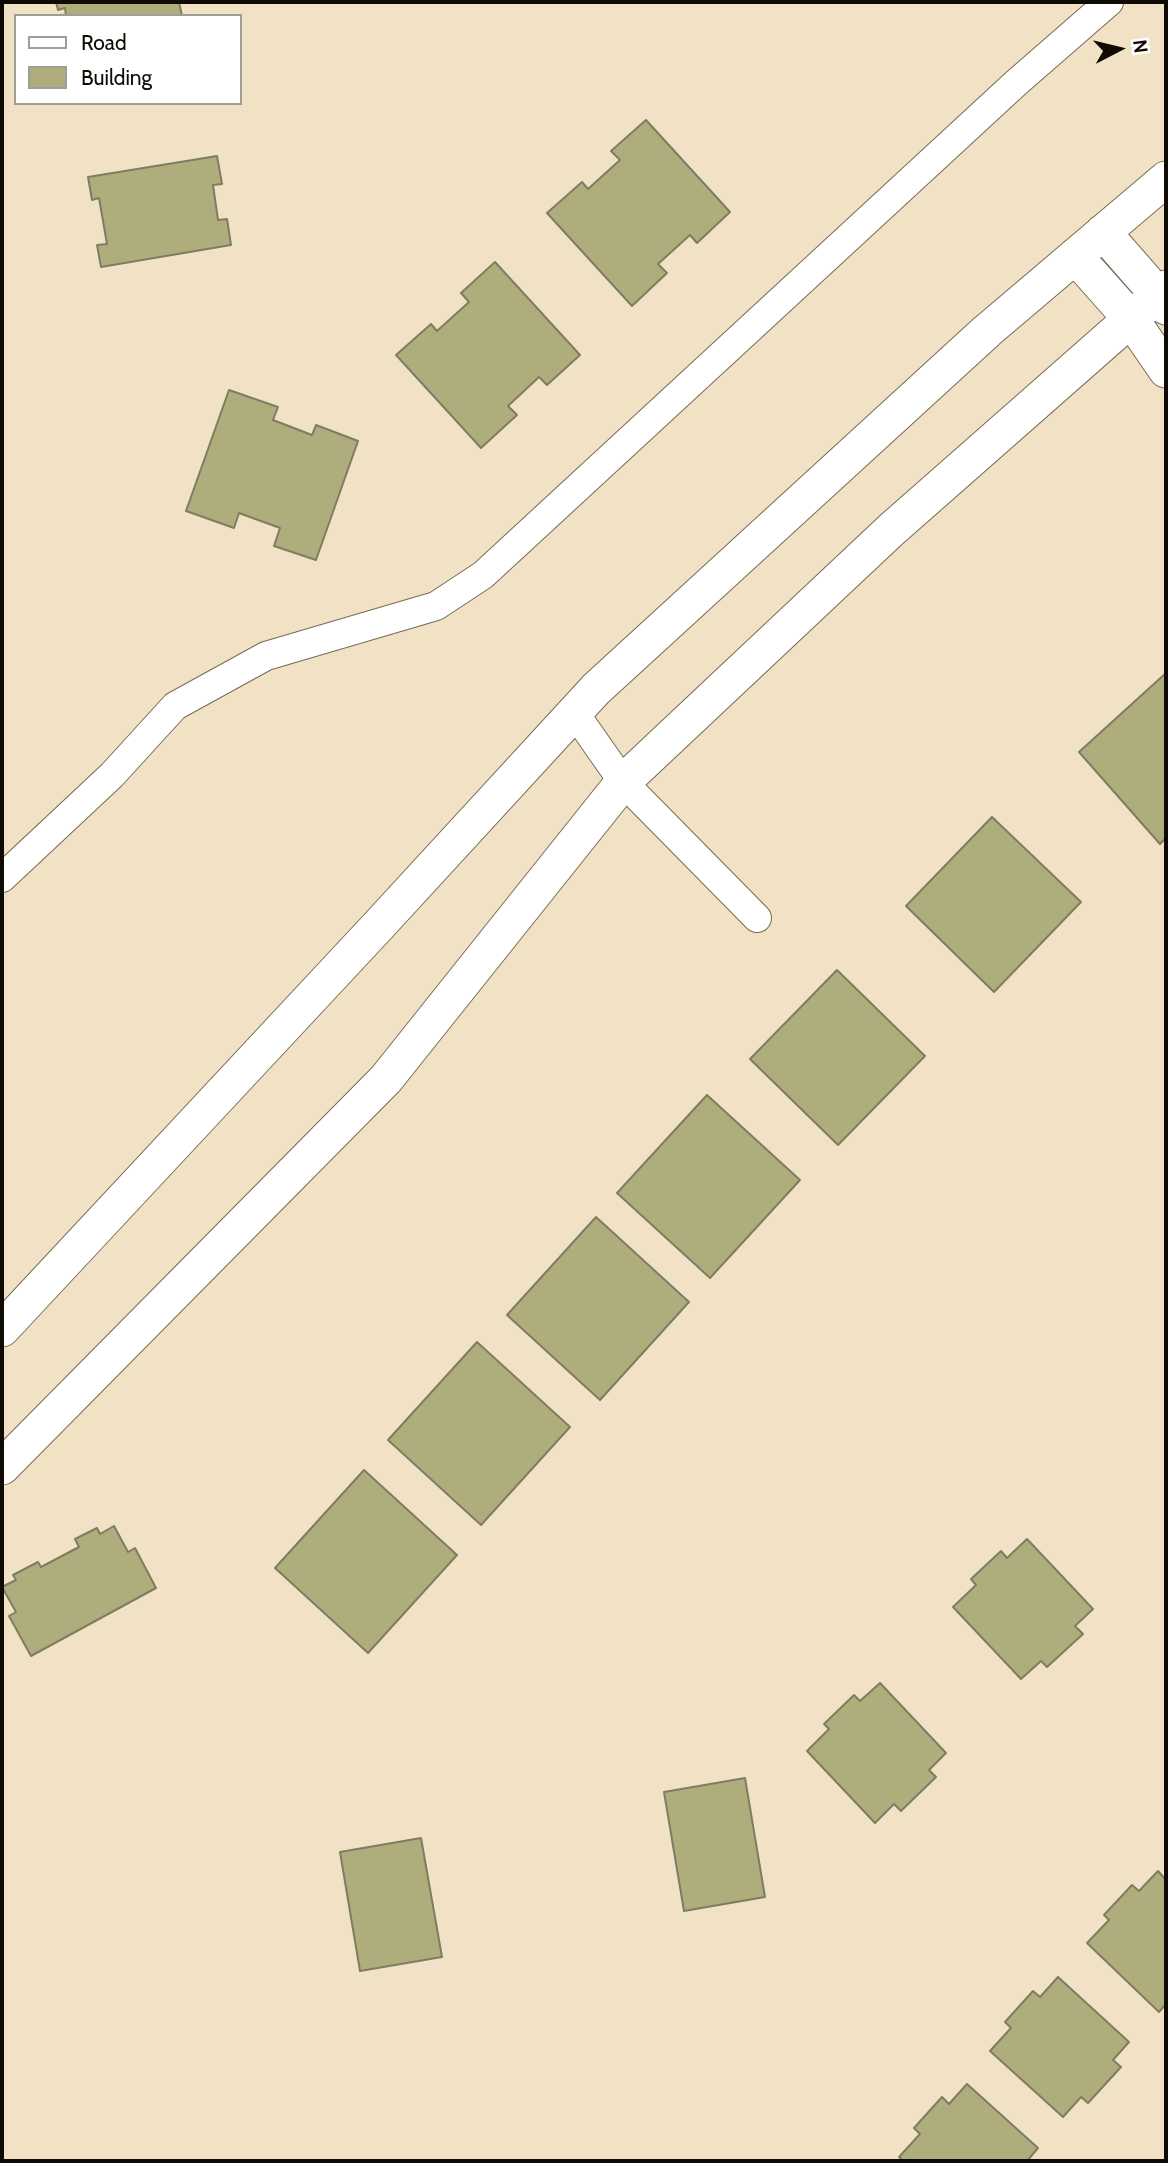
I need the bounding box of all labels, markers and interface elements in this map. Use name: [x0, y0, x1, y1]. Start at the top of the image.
legend: [14, 14, 242, 105]
north arrow: [1084, 14, 1154, 84]
text: Road: [81, 30, 127, 55]
text: N: [1128, 38, 1153, 54]
text: Building: [81, 65, 152, 90]

